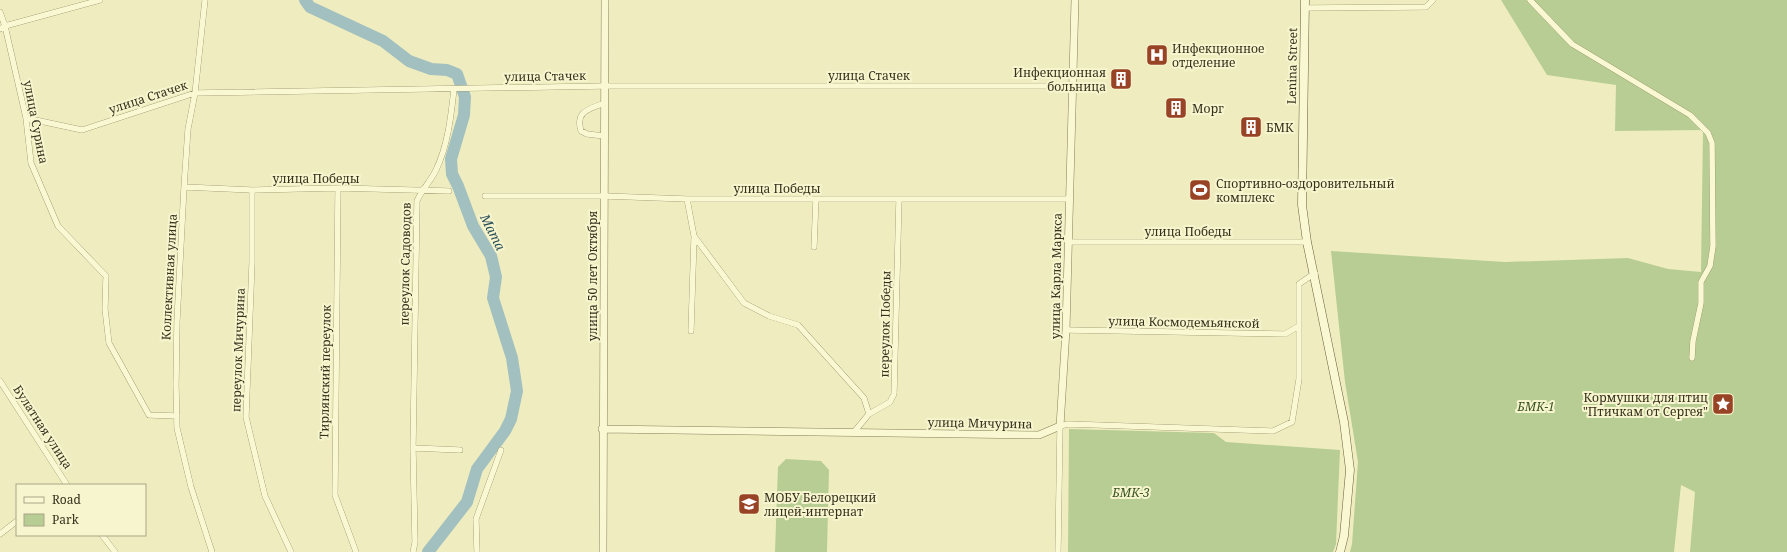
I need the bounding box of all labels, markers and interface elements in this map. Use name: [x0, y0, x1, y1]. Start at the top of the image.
street label: Lenina Street: [1283, 28, 1301, 104]
place label: Инфекционное отделение: [1172, 40, 1264, 71]
hospital icon: Инфекционное отделение: [1144, 42, 1170, 68]
place label: Инфекционная больница: [1013, 64, 1106, 95]
building icon: Инфекционная больница: [1108, 66, 1134, 92]
street label: улица Стачек: [504, 67, 587, 85]
street label: улица Стачек: [828, 67, 911, 84]
street label: улица Стачек: [106, 76, 190, 118]
street label: улица Сурина: [20, 79, 52, 165]
building icon: Морг: [1163, 95, 1189, 121]
place label: Морг: [1192, 100, 1224, 117]
building icon: БМК: [1238, 114, 1264, 140]
place label: БМК: [1266, 119, 1294, 136]
street label: улица Победы: [272, 170, 360, 187]
place label: Спортивно-оздоровительный комплекс: [1216, 175, 1394, 206]
sports icon: Спортивно-оздоровительный комплекс: [1187, 177, 1213, 203]
street label: улица Победы: [733, 180, 821, 197]
street label: переулок Садоводов: [395, 202, 415, 326]
water label: Мата: [476, 210, 510, 254]
street label: улица 50 лет Октября: [584, 211, 601, 341]
street label: Коллективная улица: [157, 213, 181, 341]
street label: улица Карла Маркса: [1046, 213, 1066, 339]
street label: улица Победы: [1144, 223, 1232, 240]
street label: переулок Победы: [876, 270, 894, 378]
street label: переулок Мичурина: [227, 287, 249, 412]
street label: Тирлянский переулок: [315, 304, 335, 439]
street label: улица Космодемьянской: [1108, 312, 1260, 332]
street label: Булатная улица: [9, 382, 77, 472]
place label: Кормушки для птиц "Птичкам от Сергея": [1583, 389, 1708, 420]
place icon: Кормушки для птиц "Птичкам от Сергея": [1710, 391, 1736, 417]
park label: БМК-1: [1516, 398, 1555, 415]
street label: улица Мичурина: [927, 414, 1033, 432]
legend: [16, 484, 146, 536]
park label: БМК-3: [1111, 484, 1150, 501]
place label: МОБУ Белорецкий лицей-интернат: [764, 489, 876, 520]
text: Road: [52, 491, 82, 508]
school or university icon: МОБУ Белорецкий лицей-интернат: [736, 491, 762, 517]
text: Park: [52, 511, 80, 528]

